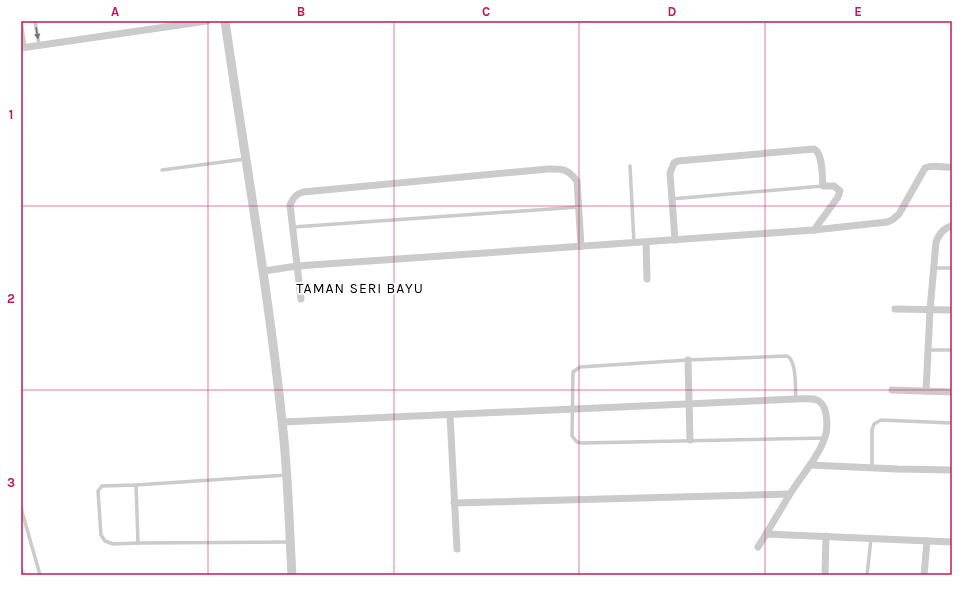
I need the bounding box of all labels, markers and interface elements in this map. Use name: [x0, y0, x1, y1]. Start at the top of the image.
text: A: [111, 4, 119, 19]
text: B: [297, 4, 305, 19]
text: C: [482, 4, 490, 19]
text: D: [668, 4, 677, 19]
text: E: [854, 4, 862, 19]
one-way arrow: [34, 27, 40, 39]
text: 1: [9, 107, 13, 122]
district label: TAMAN SERI BAYU: [296, 280, 424, 297]
text: 2: [7, 291, 15, 306]
text: 3: [7, 475, 15, 490]

